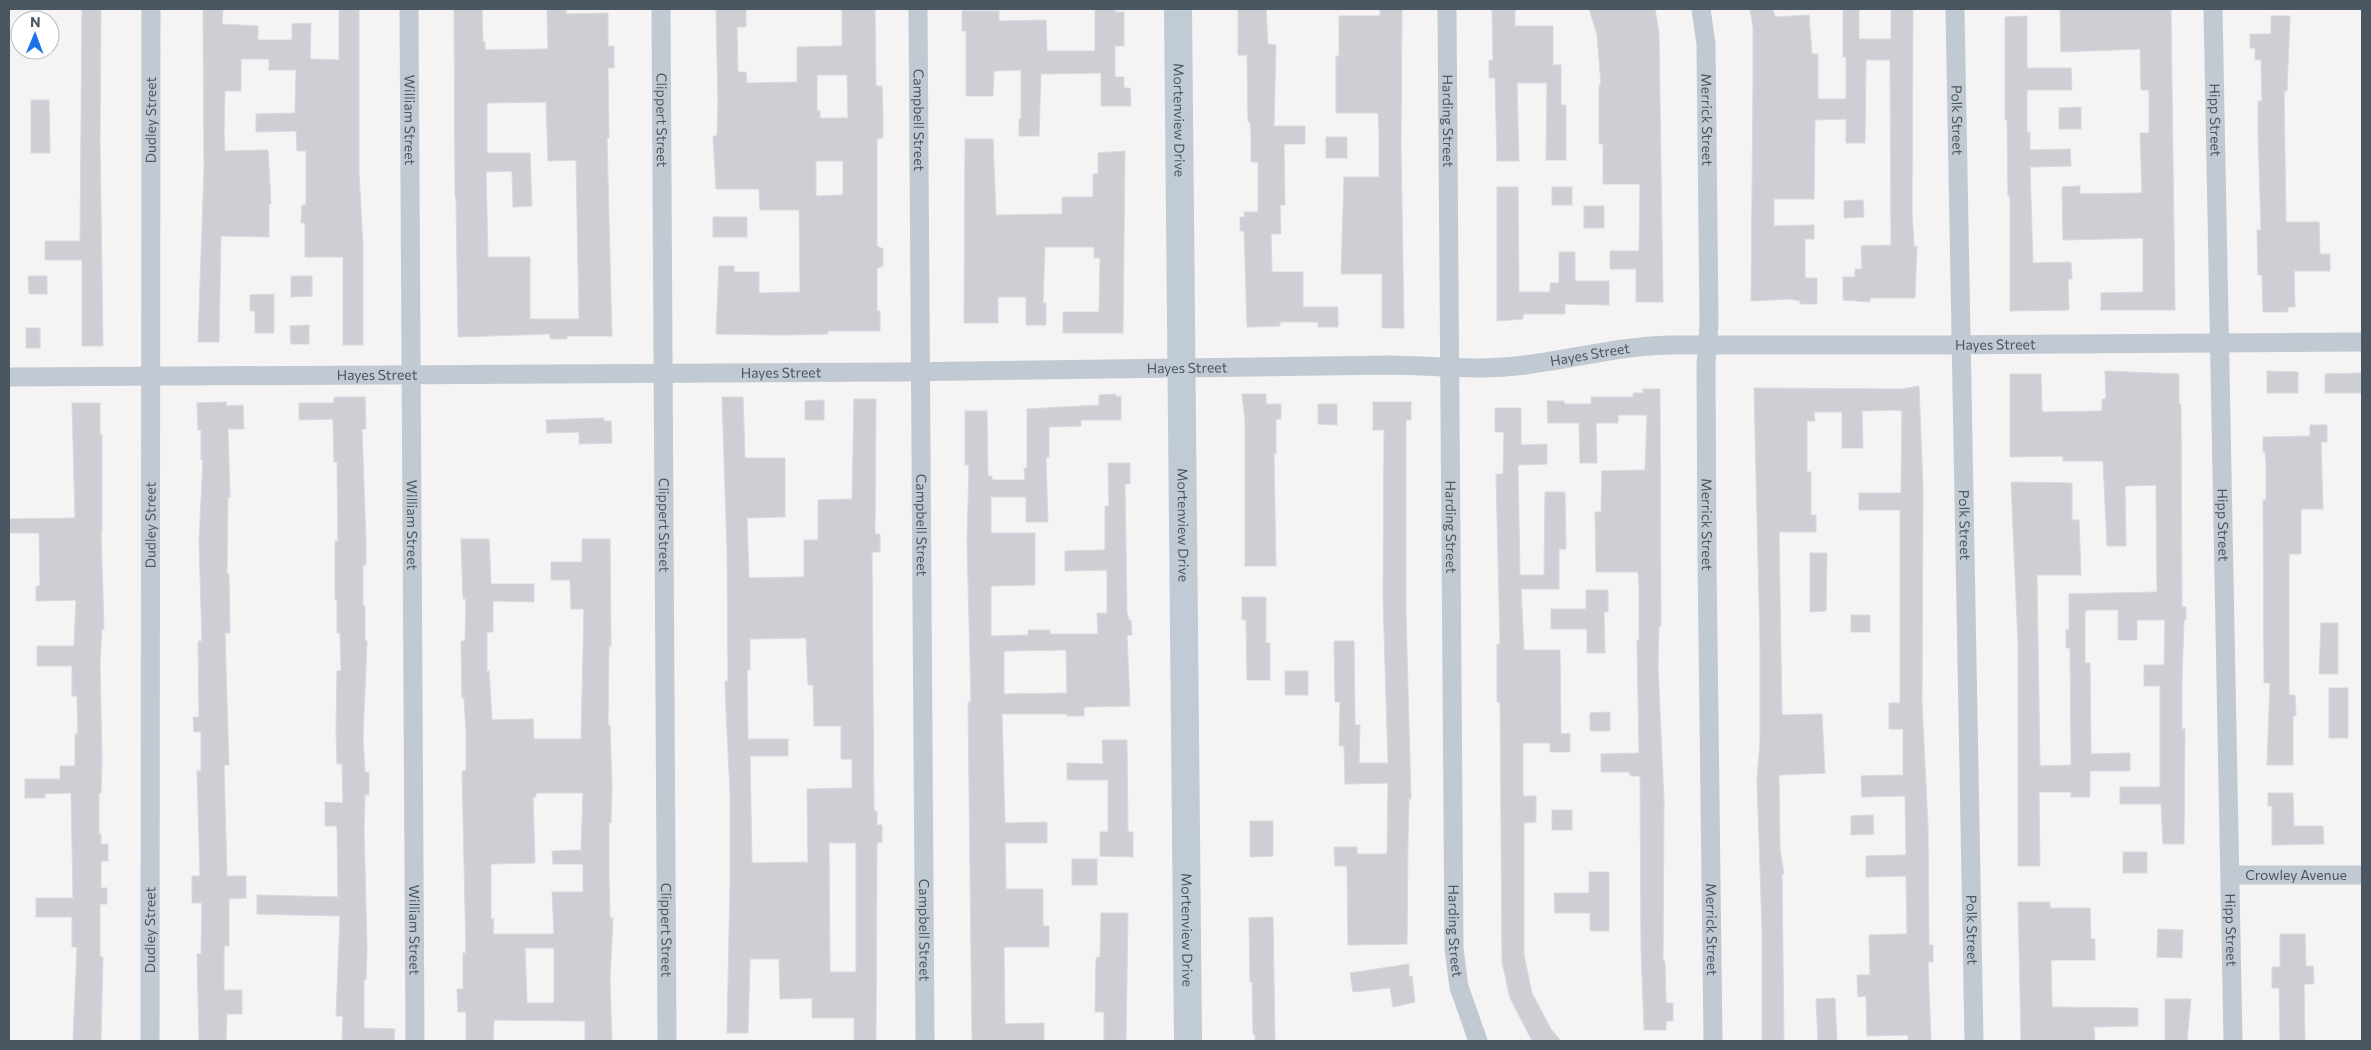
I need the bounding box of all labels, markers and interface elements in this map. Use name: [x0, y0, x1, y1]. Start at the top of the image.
north arrow: [10, 10, 60, 60]
text: N: [30, 13, 41, 30]
street label: Mortenview Drive: [1171, 63, 1189, 177]
street label: Campbell Street: [910, 69, 928, 172]
street label: Clippert Street: [653, 73, 671, 167]
street label: Merrick Street: [1698, 73, 1716, 166]
street label: William Street: [401, 75, 419, 166]
street label: Harding Street: [1439, 75, 1457, 168]
street label: Dudley Street: [142, 76, 159, 163]
street label: Hipp Street: [2206, 83, 2225, 157]
street label: Polk Street: [1948, 85, 1967, 156]
street label: Hayes Street: [1955, 335, 2036, 353]
street label: Hayes Street: [1549, 339, 1631, 369]
street label: Hayes Street: [1146, 358, 1228, 376]
street label: Hayes Street: [741, 363, 822, 381]
street label: Hayes Street: [337, 366, 418, 383]
street label: Mortenview Drive: [1174, 468, 1193, 582]
street label: Campbell Street: [913, 474, 931, 577]
street label: Clippert Street: [656, 478, 673, 572]
street label: Merrick Street: [1699, 478, 1716, 571]
street label: William Street: [404, 480, 421, 571]
street label: Dudley Street: [141, 481, 159, 568]
street label: Harding Street: [1443, 481, 1460, 574]
street label: Hipp Street: [2214, 488, 2233, 562]
street label: Polk Street: [1956, 490, 1974, 560]
street label: Crowley Avenue: [2245, 866, 2347, 883]
street label: Mortenview Drive: [1178, 873, 1196, 987]
street label: Campbell Street: [916, 879, 934, 982]
street label: Clippert Street: [658, 883, 676, 977]
street label: Merrick Street: [1703, 883, 1721, 976]
street label: Harding Street: [1446, 884, 1467, 978]
street label: William Street: [406, 885, 424, 976]
street label: Dudley Street: [141, 886, 158, 973]
street label: Hipp Street: [2222, 893, 2241, 967]
street label: Polk Street: [1963, 894, 1982, 965]

